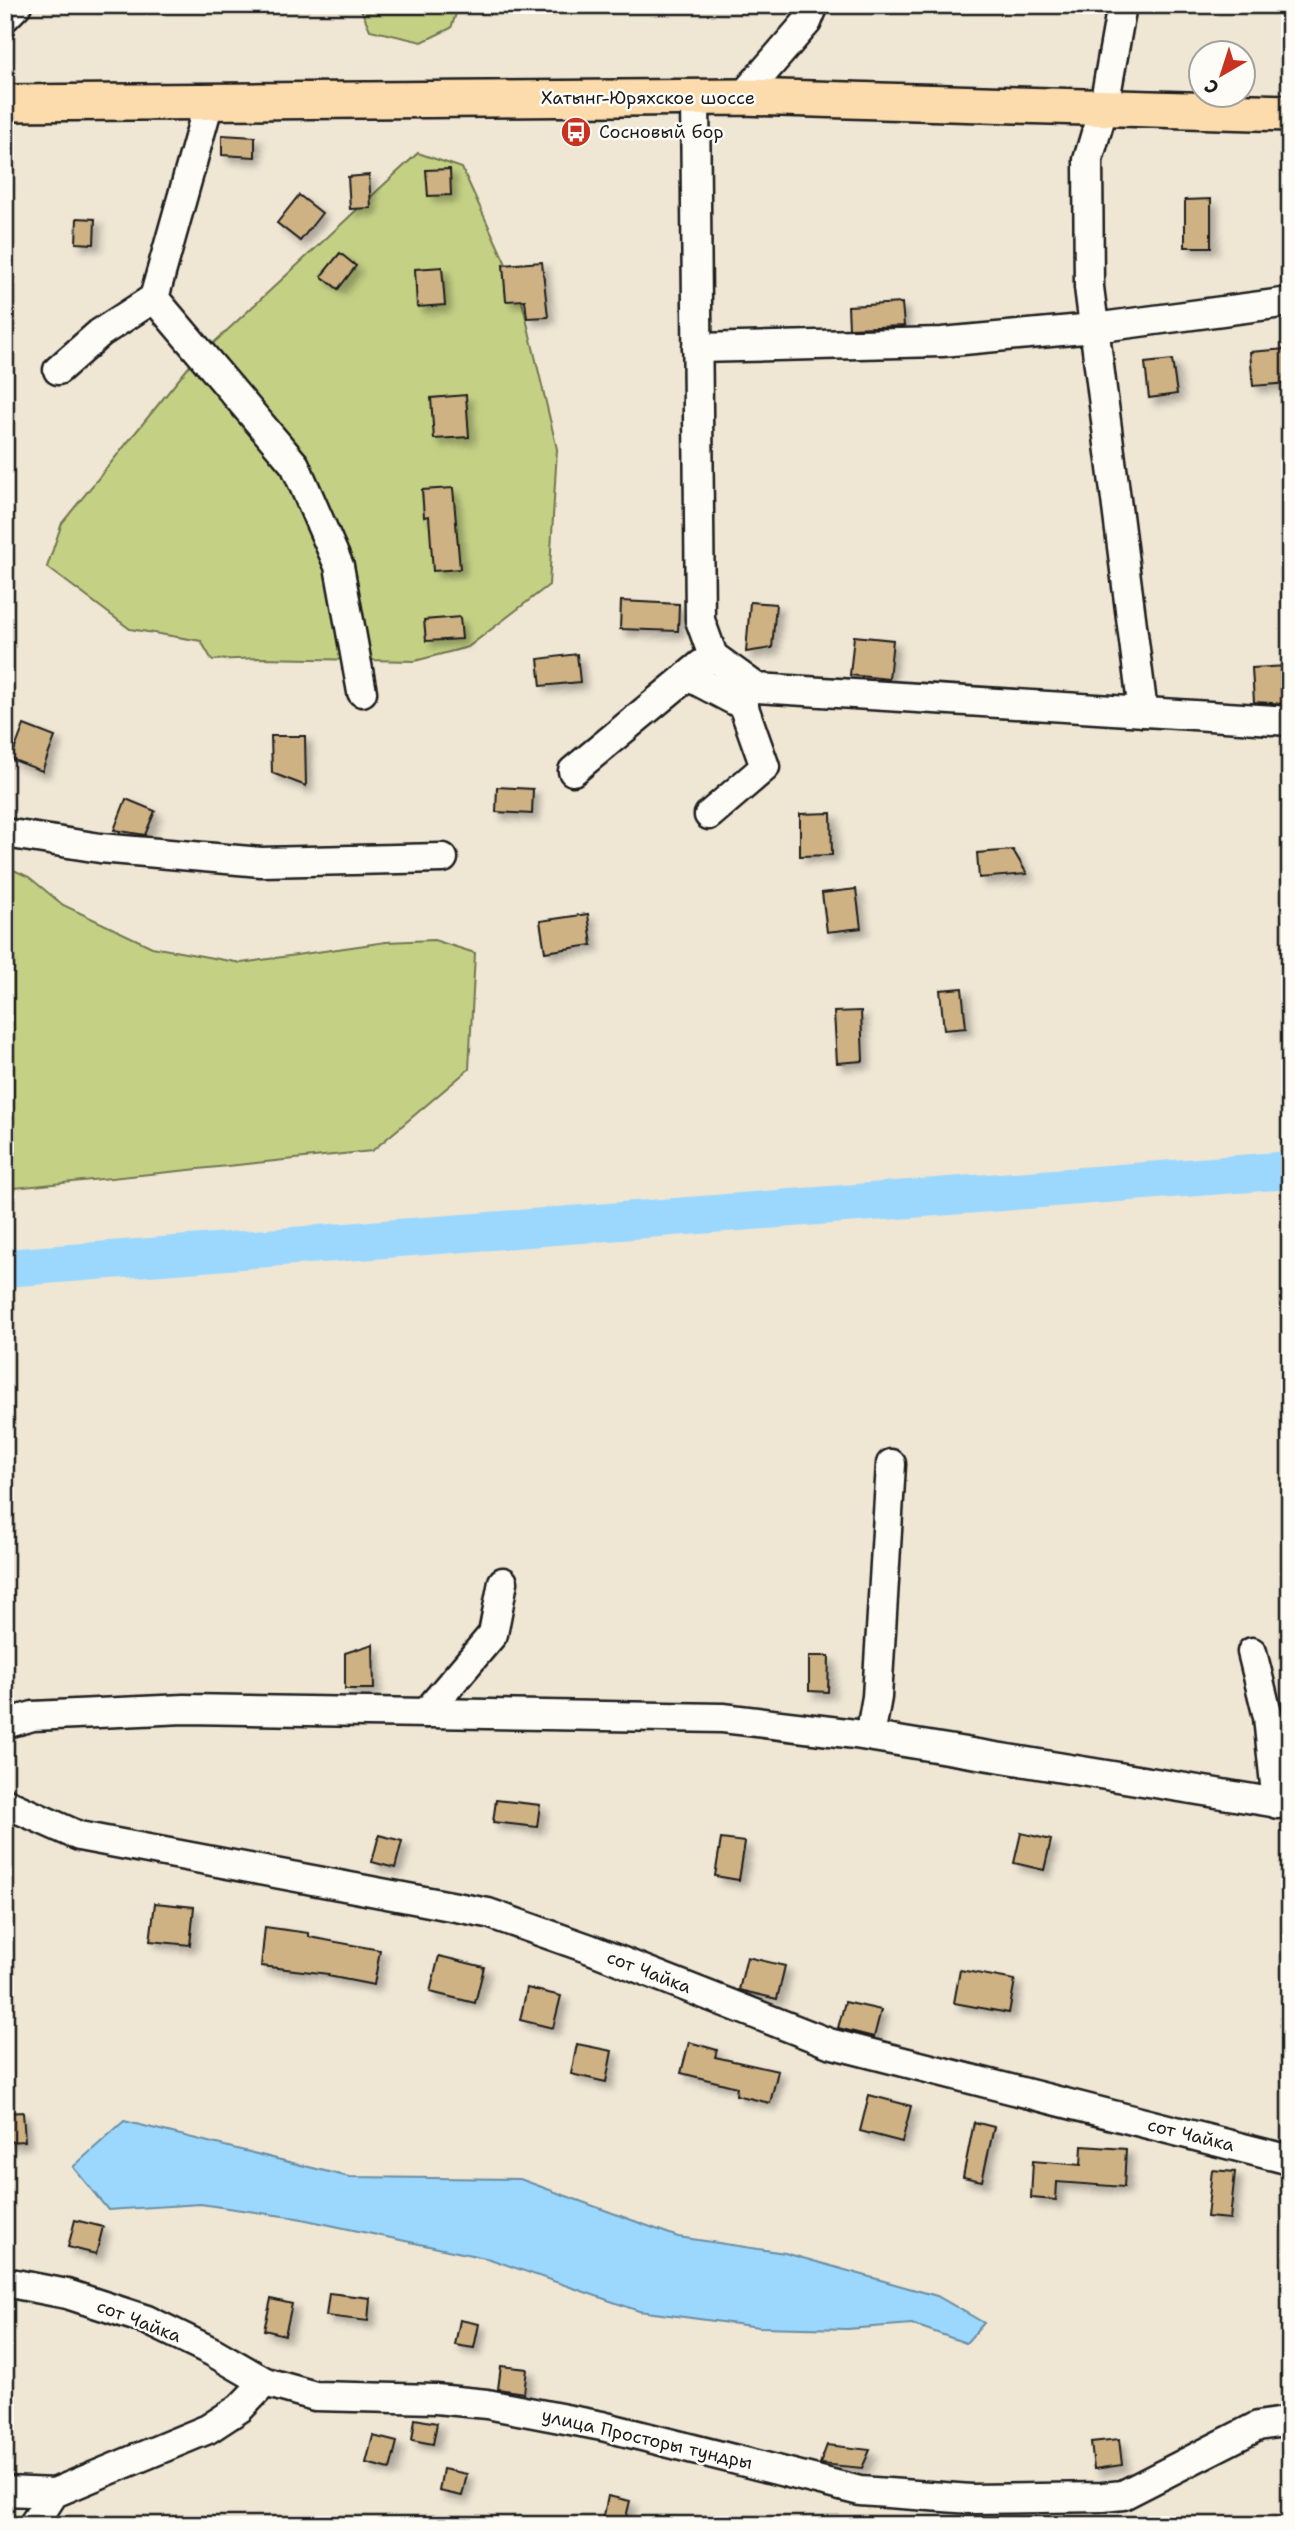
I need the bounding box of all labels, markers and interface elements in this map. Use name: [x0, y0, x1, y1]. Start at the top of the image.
north arrow: [1186, 38, 1256, 108]
text: С: [1199, 73, 1224, 100]
street label: Хатынг-Юряхское шоссе: [541, 86, 755, 110]
bus stop icon: Сосновый бор: [559, 115, 593, 149]
place label: Сосновый бор: [599, 120, 724, 144]
street label: сот Чайка: [603, 1945, 695, 1999]
street label: сот Чайка: [1145, 2113, 1237, 2157]
street label: сот Чайка: [93, 2294, 185, 2348]
street label: улица Просторы тундры: [539, 2403, 755, 2475]

